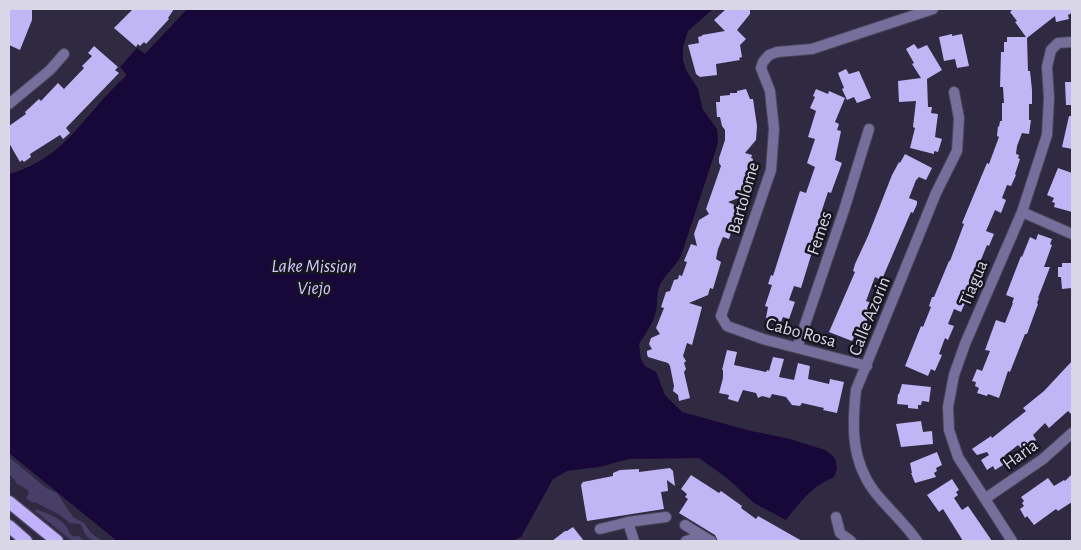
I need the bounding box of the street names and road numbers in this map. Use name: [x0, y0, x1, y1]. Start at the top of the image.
street label: Bartolome: [725, 160, 763, 236]
street label: Femes: [804, 209, 836, 257]
street label: Tiagua: [956, 258, 992, 309]
street label: Calle Azorin: [846, 274, 894, 358]
street label: Cabo Rosa: [764, 315, 838, 351]
street label: Haria: [1000, 436, 1041, 473]

